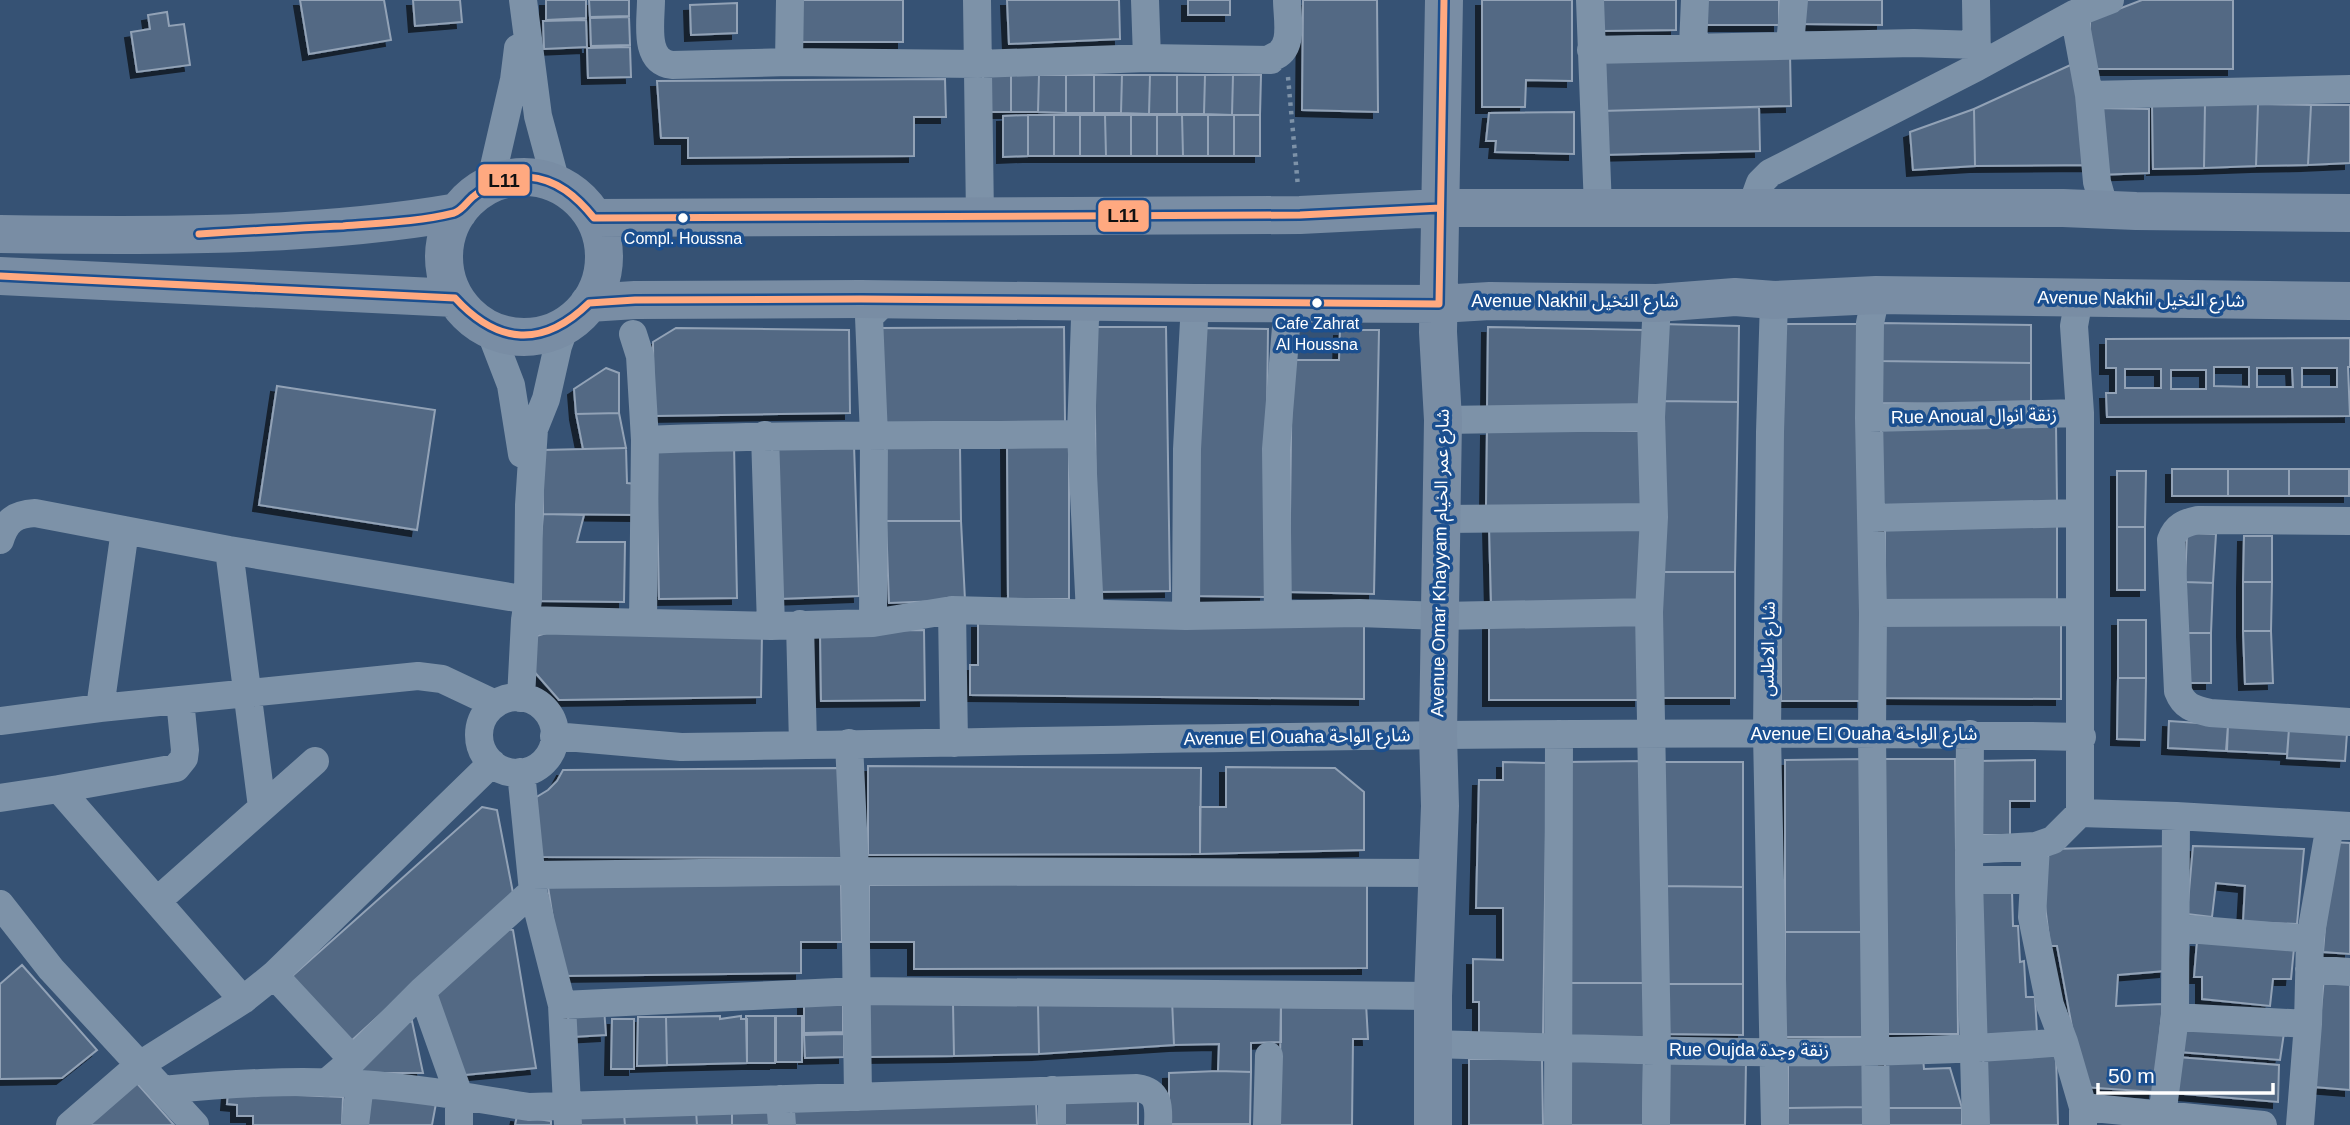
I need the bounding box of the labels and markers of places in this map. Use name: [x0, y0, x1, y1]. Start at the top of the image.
marker: Compl. Houssna: [676, 211, 690, 225]
place label: Compl. Houssna: [624, 230, 742, 247]
marker: Cafe Zahrat Al Houssna: [1310, 296, 1324, 310]
place label: Cafe Zahrat Al Houssna: [1275, 315, 1360, 353]

